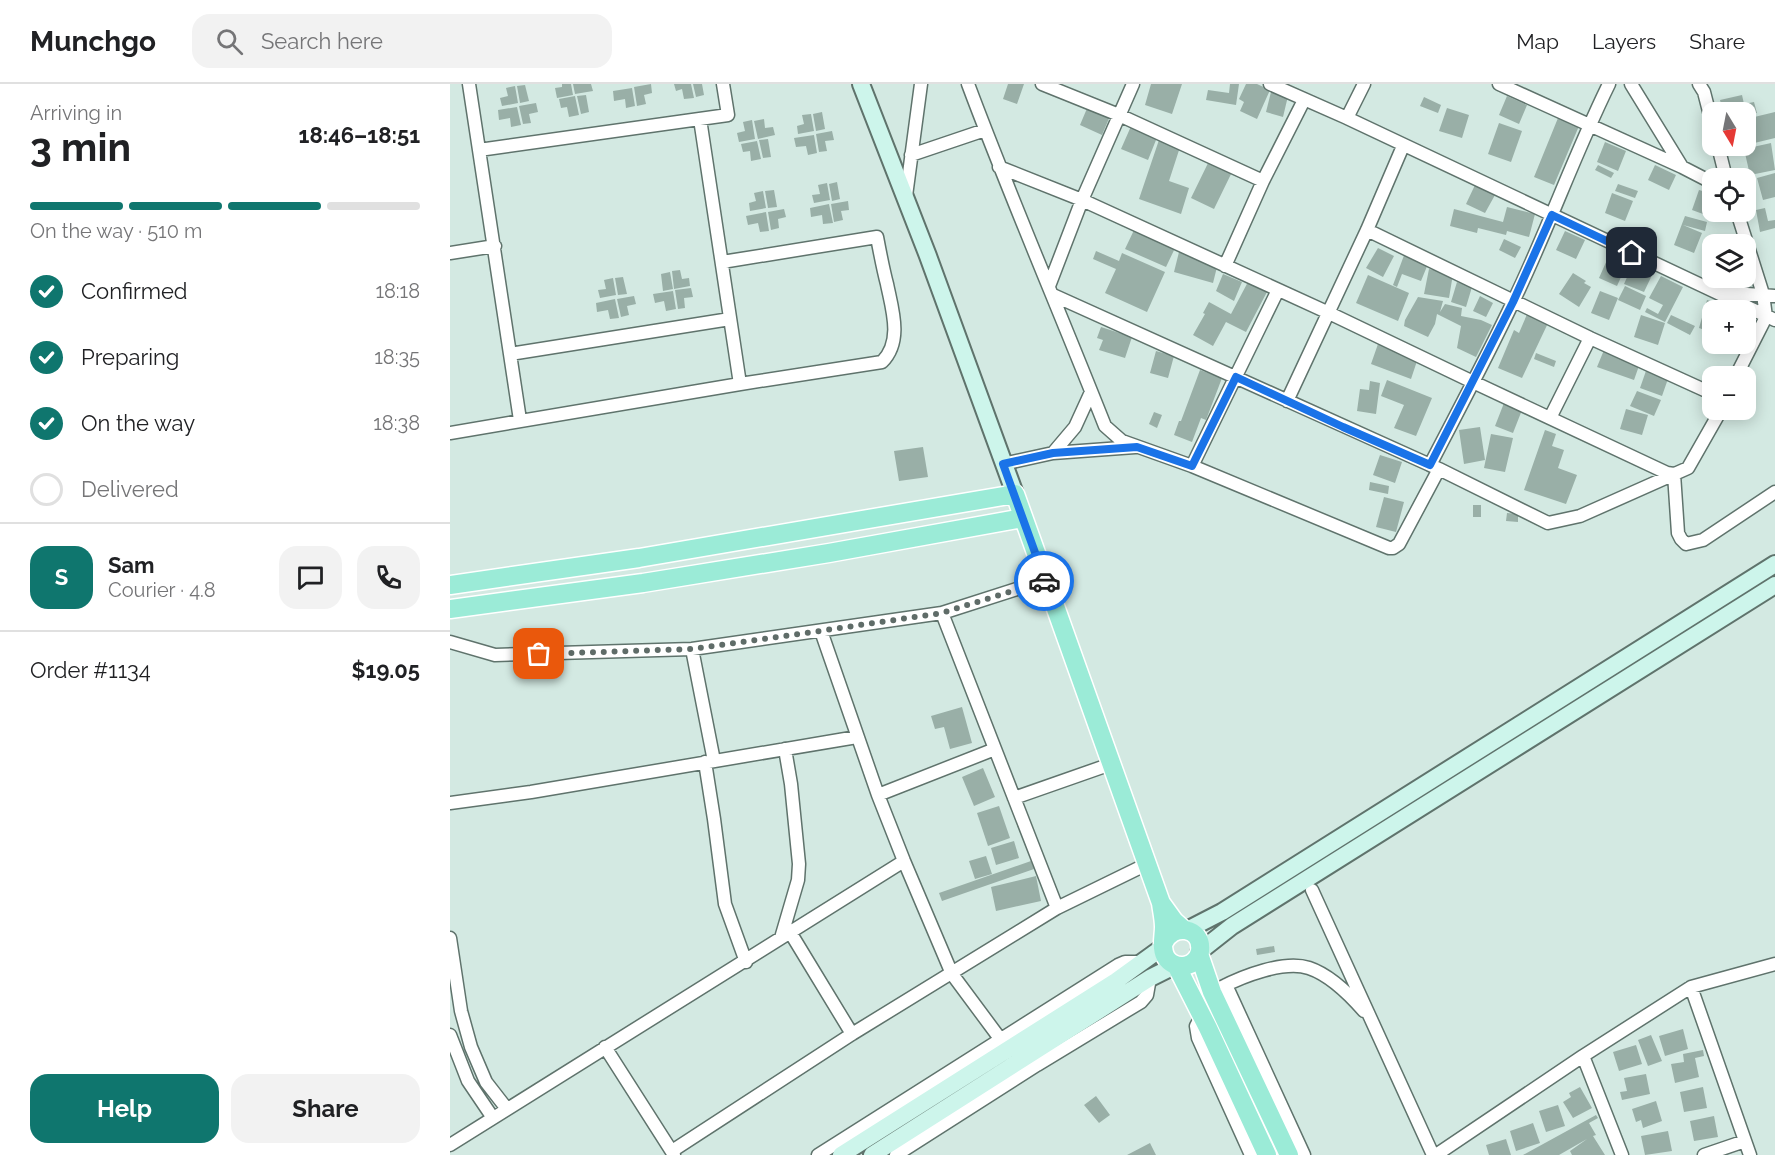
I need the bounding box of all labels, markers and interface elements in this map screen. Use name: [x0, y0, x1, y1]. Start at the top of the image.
search box: [192, 14, 612, 68]
text: Munchgo: [30, 25, 156, 58]
icon: search: [213, 25, 246, 58]
text: Search here: [261, 28, 383, 54]
text: Map: [1516, 29, 1559, 54]
text: Layers: [1592, 29, 1656, 54]
text: Share: [1689, 29, 1745, 54]
text: Arriving in: [30, 101, 122, 125]
north arrow: [1702, 102, 1756, 156]
map controls: [1702, 102, 1756, 420]
text: 18:46–18:51: [299, 122, 420, 148]
text: 3 min: [30, 124, 131, 170]
button: locate: [1702, 168, 1756, 222]
text: On the way · 510 m: [30, 219, 202, 243]
pin: [1606, 227, 1657, 278]
button: layers: [1702, 234, 1756, 288]
icon: home: [1615, 236, 1648, 269]
icon: check: [30, 275, 63, 308]
text: Confirmed: [81, 278, 188, 304]
text: 18:18: [375, 279, 420, 303]
button: +: [1702, 300, 1756, 354]
icon: check: [30, 341, 63, 374]
text: Preparing: [81, 344, 179, 370]
text: 18:35: [374, 345, 420, 369]
button: −: [1702, 366, 1756, 420]
icon: check: [30, 407, 63, 440]
text: On the way: [81, 410, 195, 436]
text: 18:38: [373, 411, 420, 435]
text: Delivered: [81, 476, 179, 502]
button: chat: [279, 546, 342, 609]
button: phone: [357, 546, 420, 609]
courier: [1014, 551, 1074, 611]
text: Sam: [108, 552, 155, 578]
text: S: [55, 564, 68, 590]
icon: car: [1028, 565, 1061, 598]
text: Courier · 4.8: [108, 578, 216, 602]
pin: [513, 628, 564, 679]
icon: bag: [522, 637, 555, 670]
text: Order #1134: [30, 657, 151, 683]
text: $19.05: [352, 657, 420, 683]
button: Help: [30, 1074, 219, 1143]
button: Share: [231, 1074, 420, 1143]

